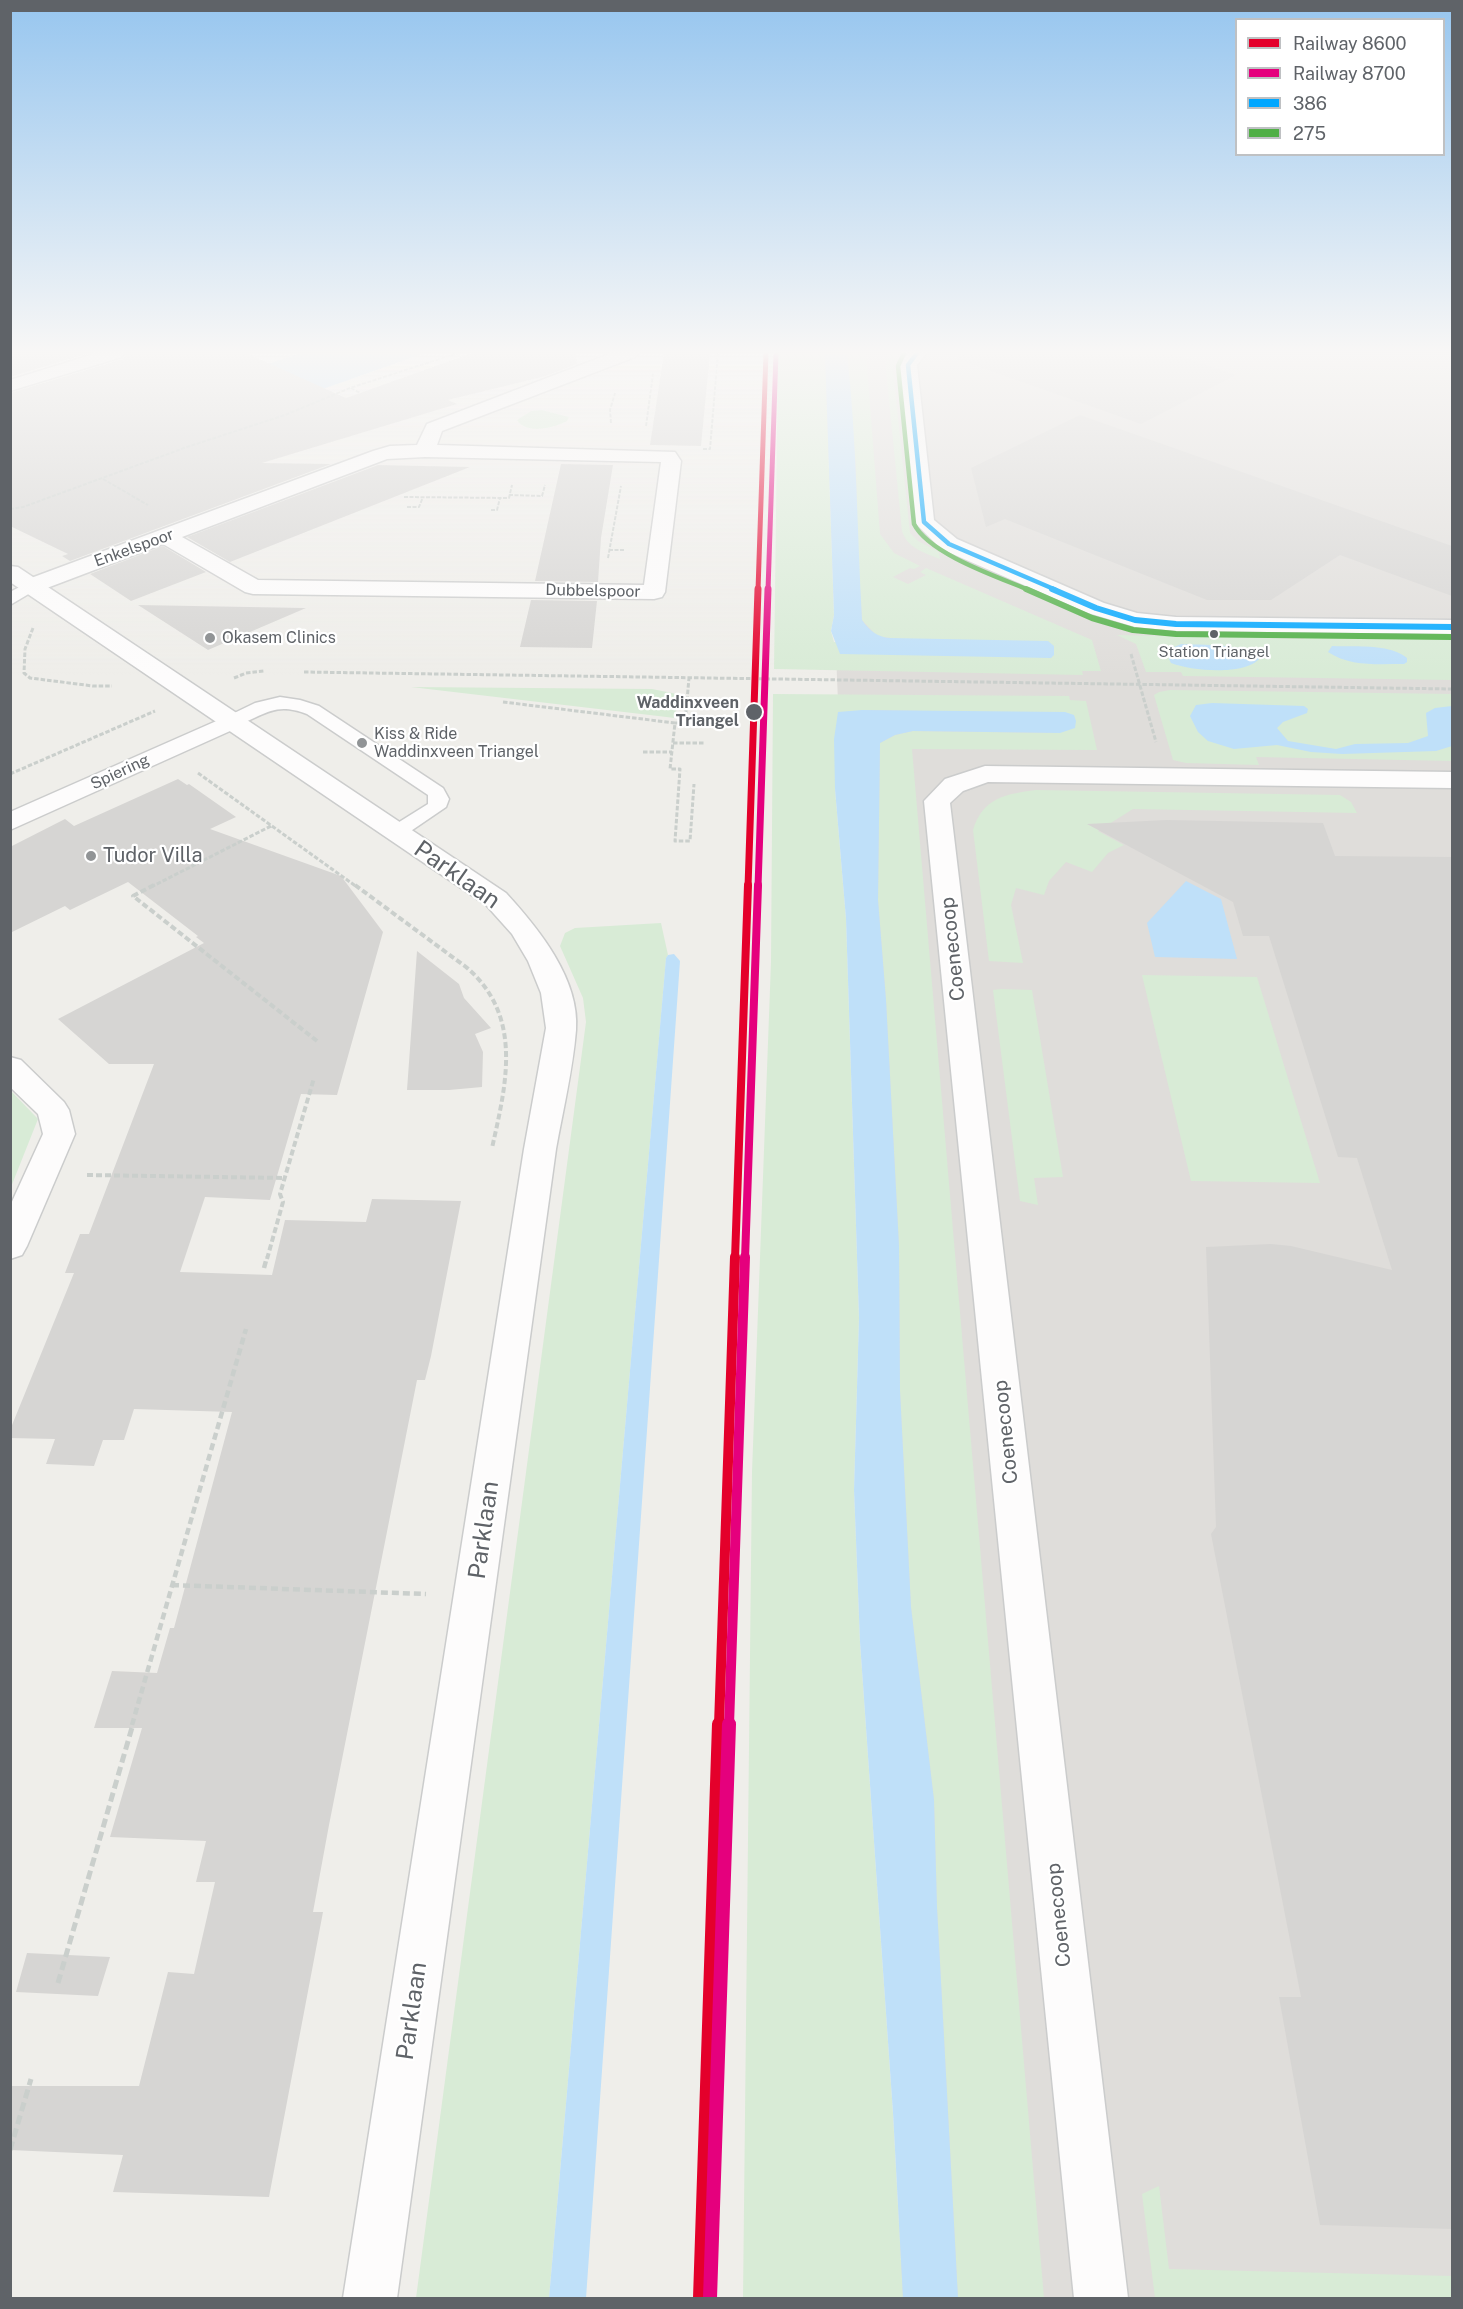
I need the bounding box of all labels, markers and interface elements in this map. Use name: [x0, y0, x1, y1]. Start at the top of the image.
legend: [1235, 18, 1445, 156]
text: Railway 8600: [1293, 33, 1407, 54]
text: Railway 8700: [1293, 63, 1406, 84]
text: 386: [1293, 93, 1327, 114]
text: 275: [1293, 123, 1326, 144]
street label: Enkelspoor: [92, 525, 176, 571]
street label: Dubbelspoor: [545, 581, 641, 601]
place label: Okasem Clinics: [222, 628, 336, 648]
marker: Station Triangel: [1208, 628, 1220, 640]
marker: Okasem Clinics: [203, 631, 217, 645]
place label: Station Triangel: [1159, 643, 1269, 661]
place label: Waddinxveen Triangel: [637, 693, 739, 731]
marker: Waddinxveen Triangel: [744, 702, 764, 722]
place label: Kiss & Ride Waddinxveen Triangel: [374, 724, 539, 762]
marker: Kiss & Ride Waddinxveen Triangel: [355, 736, 369, 750]
street label: Spiering: [87, 750, 153, 794]
street label: Parklaan: [408, 835, 506, 915]
place label: Tudor Villa: [103, 844, 203, 868]
marker: Tudor Villa: [84, 849, 98, 863]
street label: Coenecoop: [936, 896, 970, 1002]
street label: Coenecoop: [989, 1379, 1023, 1485]
street label: Parklaan: [463, 1479, 505, 1581]
street label: Coenecoop: [1042, 1862, 1076, 1968]
street label: Parklaan: [391, 1960, 433, 2062]

